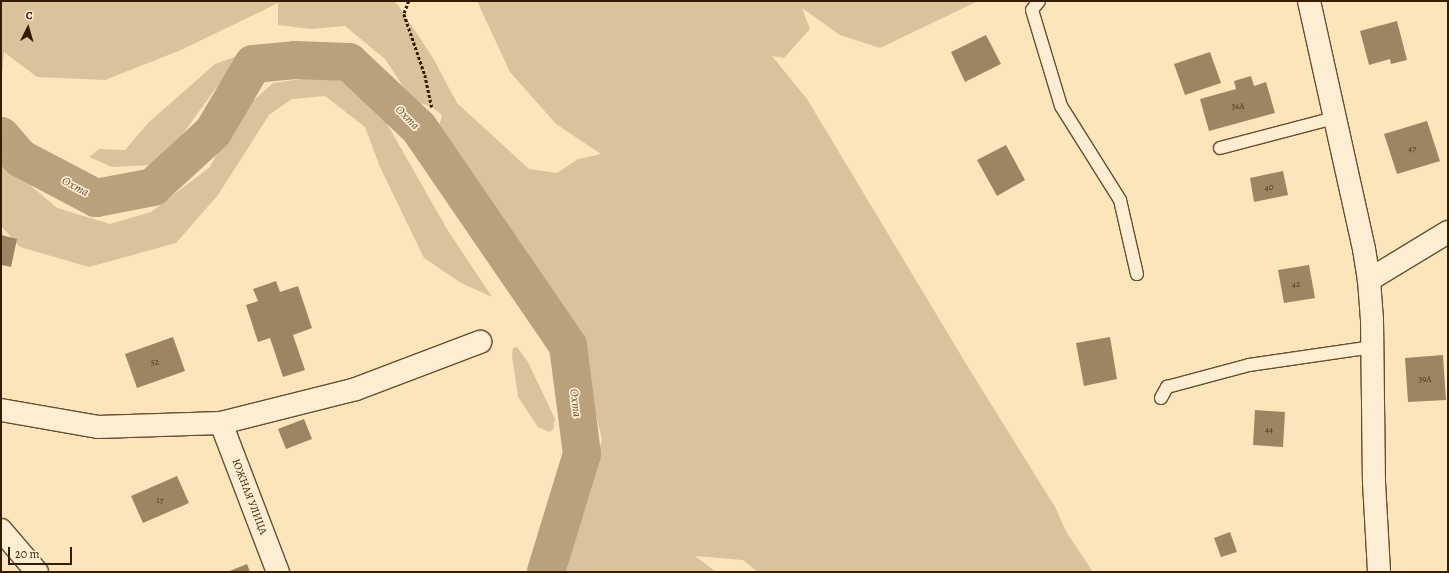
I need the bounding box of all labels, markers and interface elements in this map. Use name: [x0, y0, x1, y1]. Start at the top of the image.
north arrow: [8, 8, 48, 48]
text: С: [25, 8, 33, 23]
house number: 36А: [1231, 101, 1245, 111]
water label: Охта: [392, 103, 422, 133]
house number: 47: [1408, 143, 1416, 153]
water label: Охта: [59, 174, 91, 200]
house number: 40: [1265, 182, 1273, 192]
house number: 42: [1292, 279, 1300, 289]
house number: 52: [151, 357, 159, 367]
house number: 39А: [1418, 374, 1432, 384]
water label: Охта: [566, 388, 584, 418]
house number: 44: [1265, 424, 1273, 434]
street label: ЮЖНАЯ УЛИЦА: [229, 457, 269, 537]
house number: 17: [157, 495, 163, 505]
scale bar: [10, 539, 74, 565]
text: 20 m: [15, 546, 39, 562]

